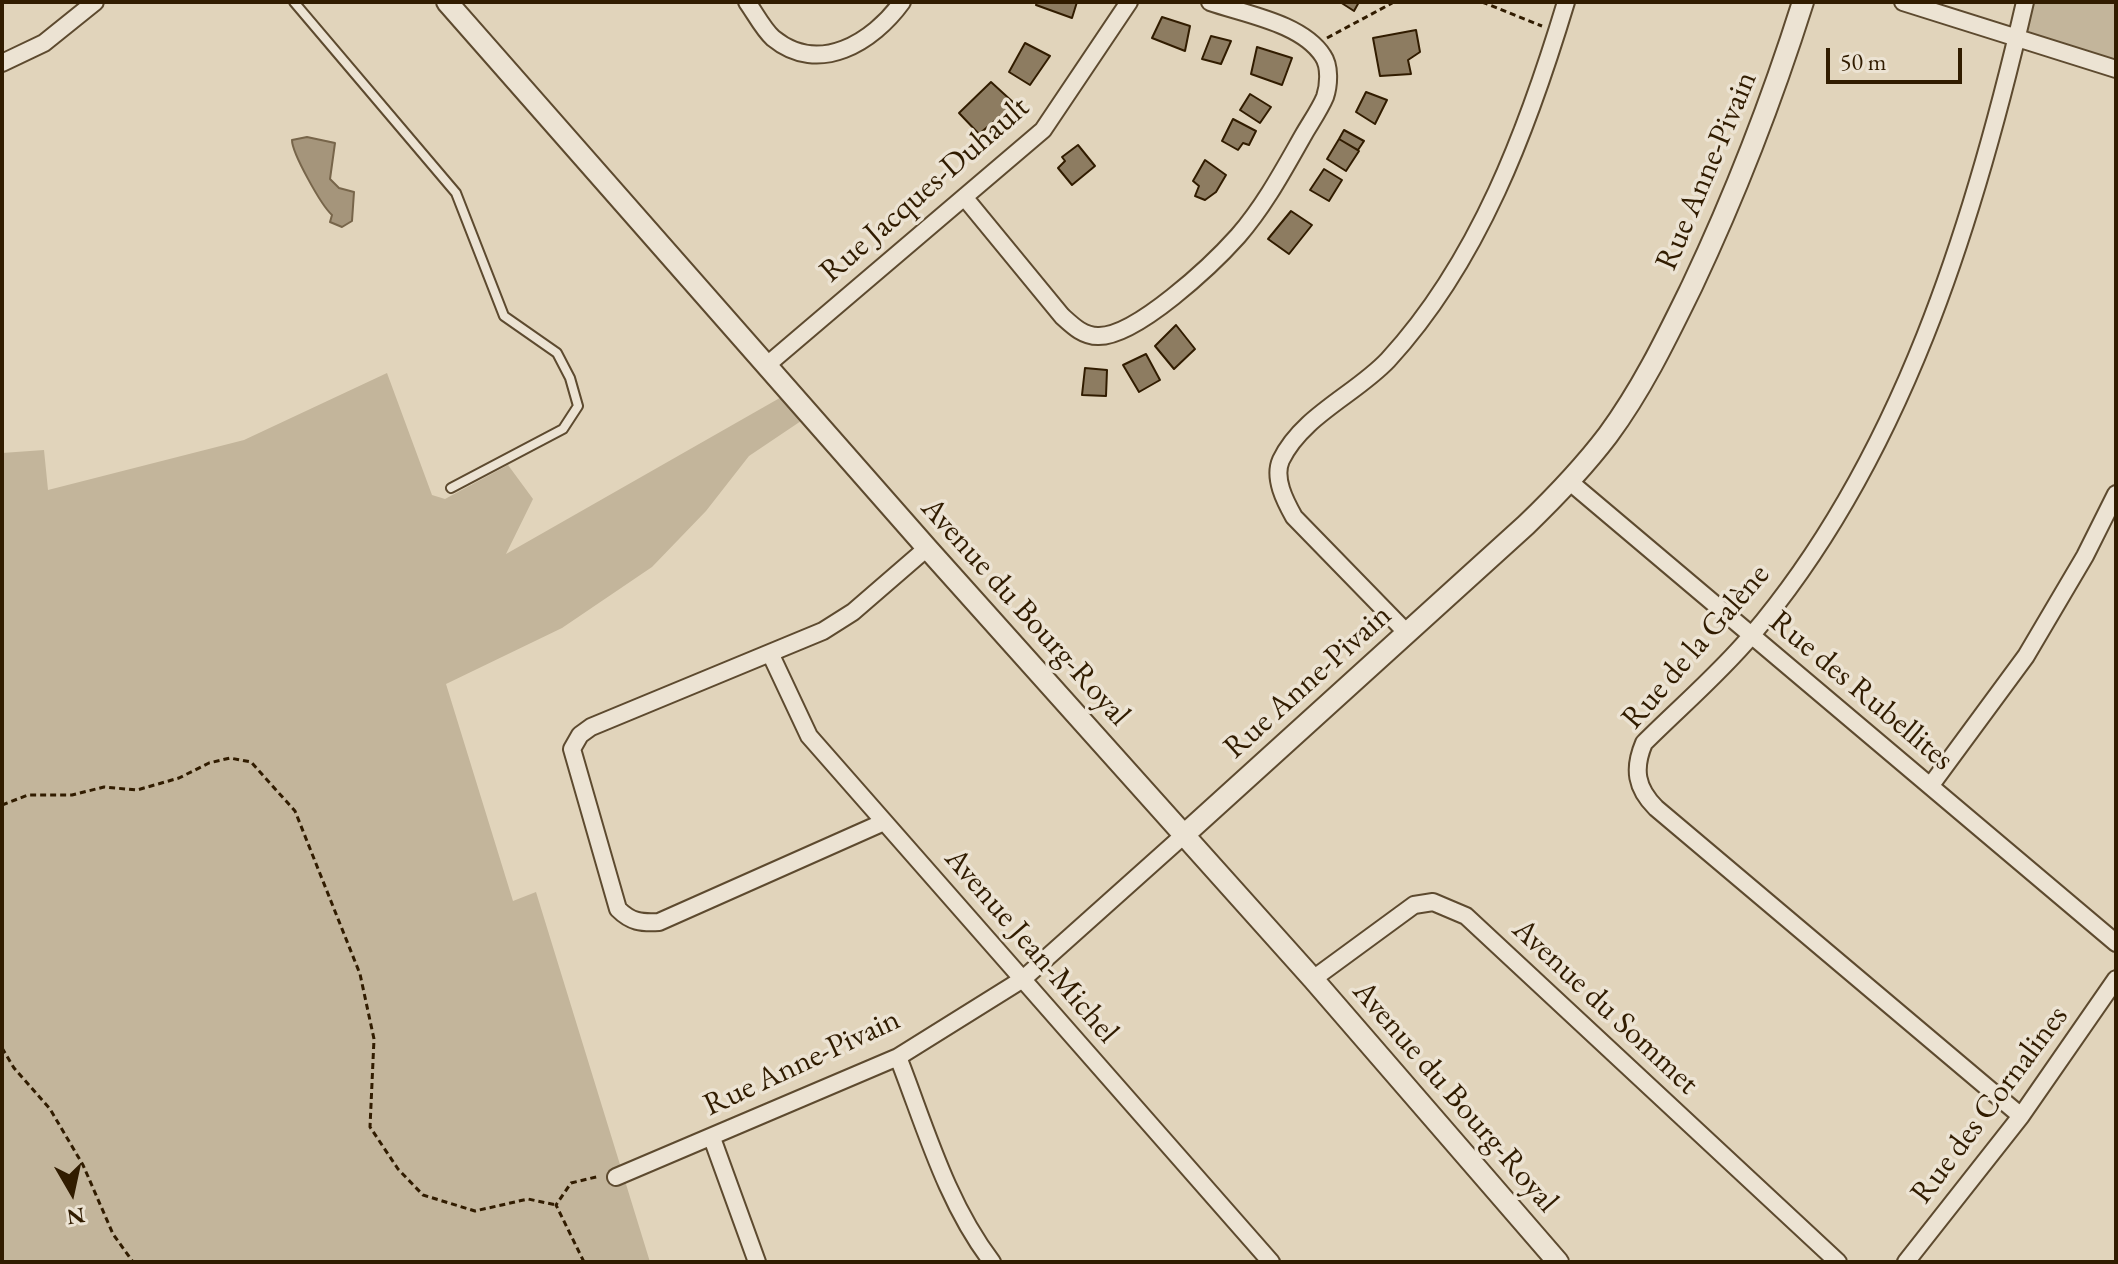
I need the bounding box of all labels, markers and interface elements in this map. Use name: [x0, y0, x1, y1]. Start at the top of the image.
scale bar: [1830, 32, 1966, 82]
text: 50 m: [1840, 46, 1887, 77]
street label: Rue Anne-Pivain: [1648, 66, 1766, 276]
street label: Rue Jacques-Duhault: [813, 89, 1037, 291]
street label: Avenue du Bourg-Royal: [912, 490, 1138, 734]
street label: Rue de la Galène: [1614, 557, 1778, 737]
street label: Rue Anne-Pivain: [1216, 597, 1400, 767]
street label: Rue des Rubellites: [1761, 603, 1961, 779]
street label: Avenue Jean-Michel: [936, 840, 1126, 1052]
street label: Avenue du Sommet: [1504, 911, 1706, 1103]
street label: Avenue du Bourg-Royal: [1344, 973, 1566, 1221]
street label: Rue des Cornalines: [1903, 998, 2077, 1212]
street label: Rue Anne-Pivain: [698, 1001, 906, 1125]
north arrow: [32, 1152, 112, 1232]
text: N: [65, 1200, 87, 1232]

